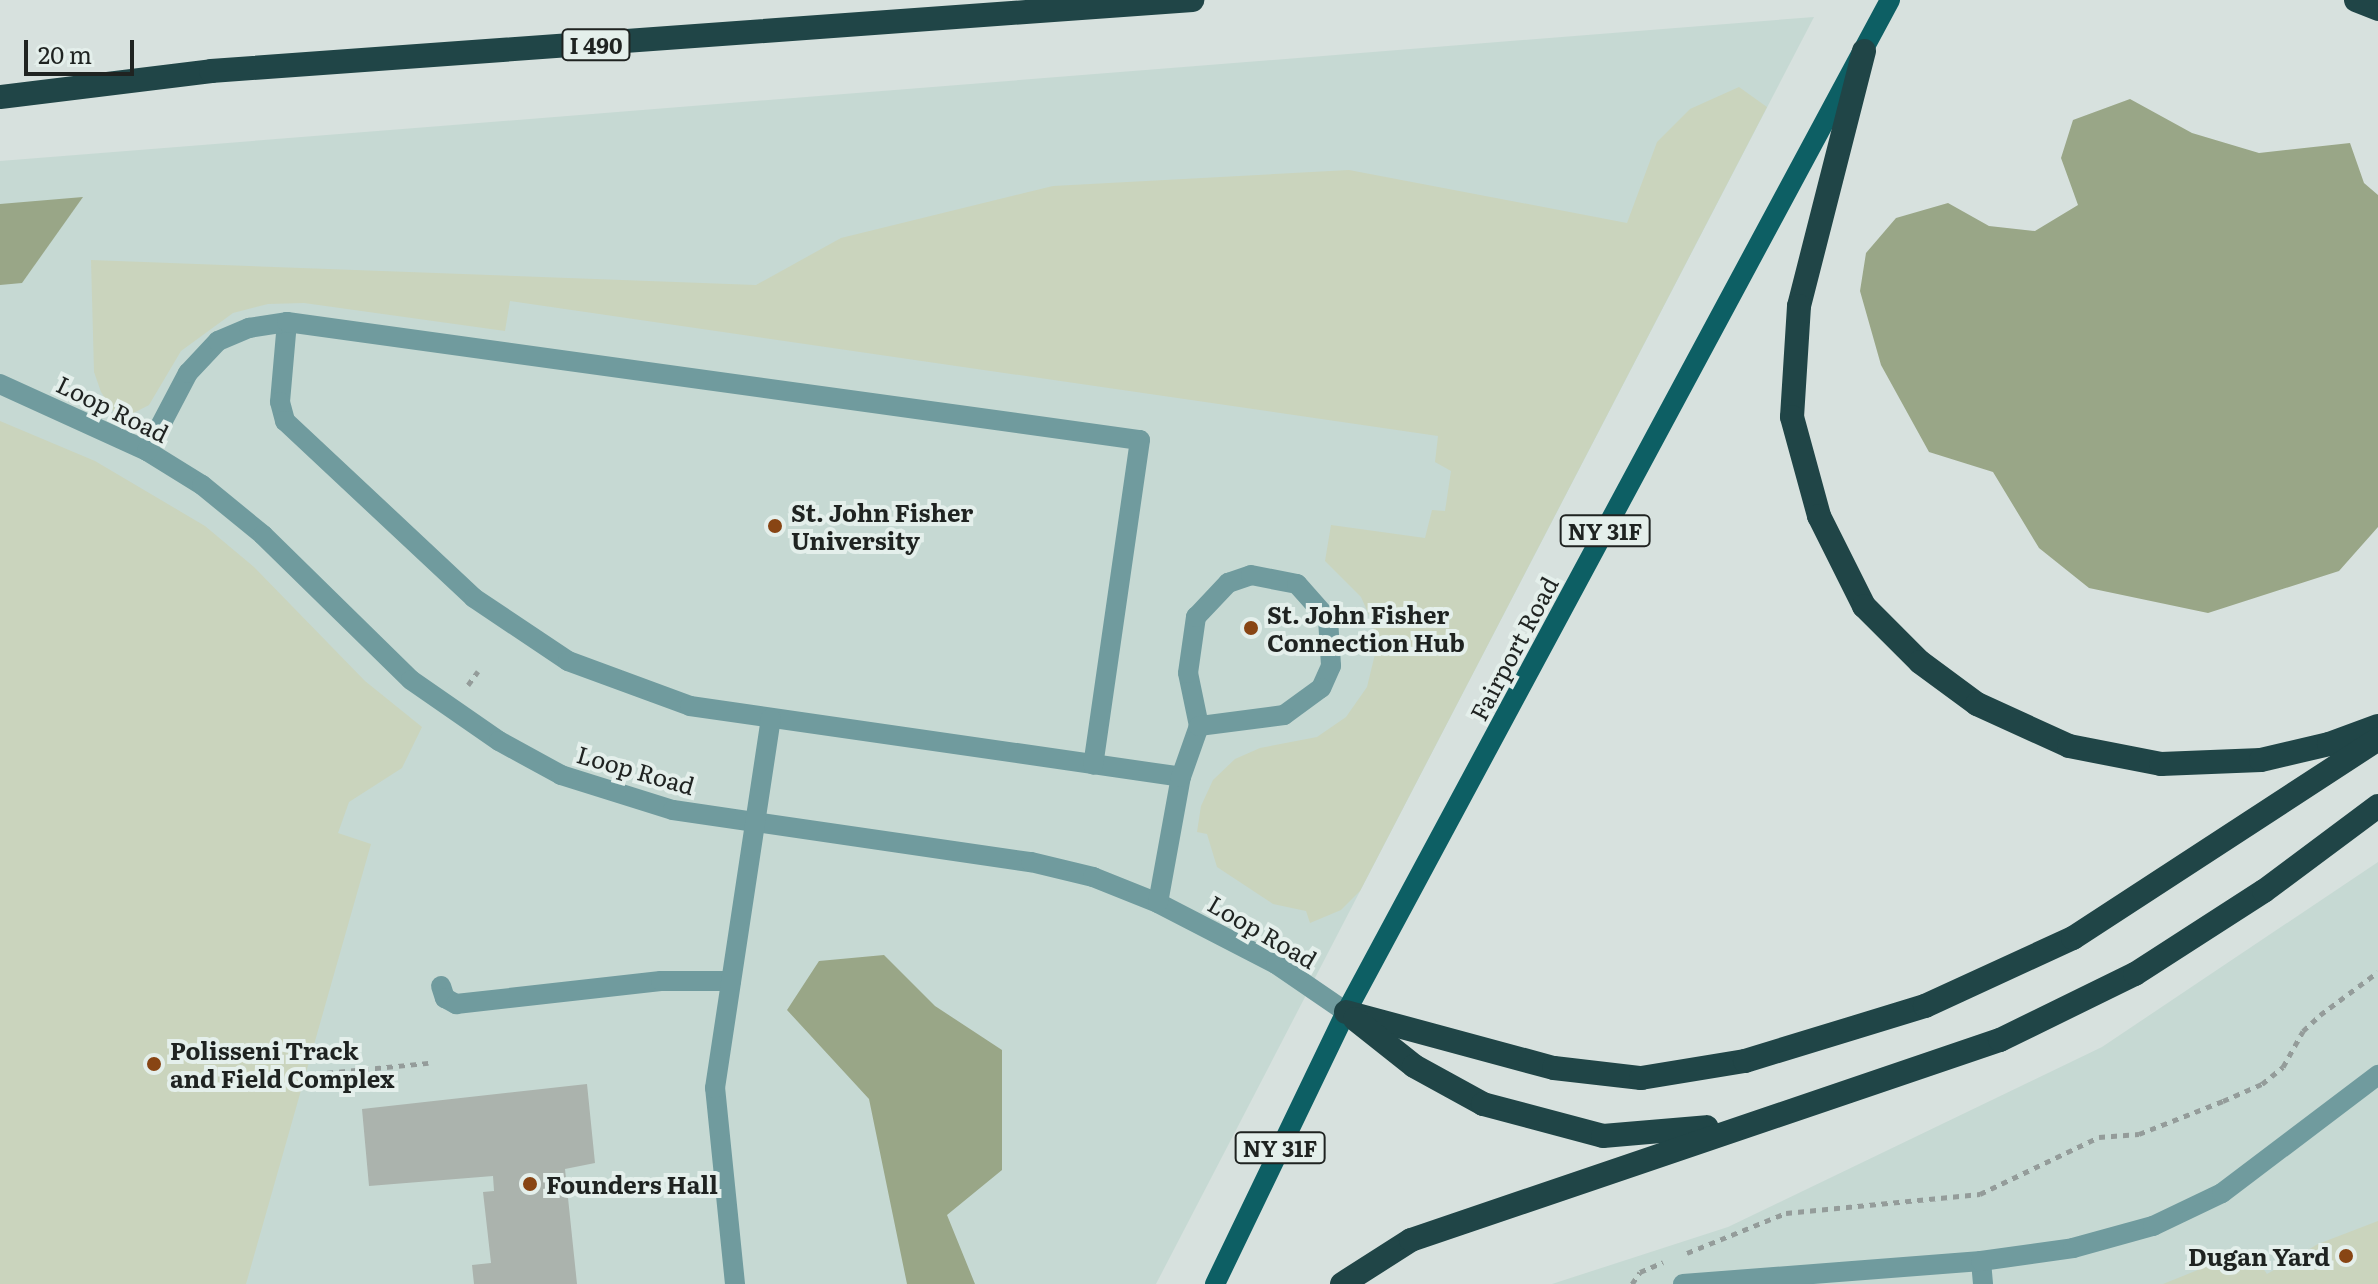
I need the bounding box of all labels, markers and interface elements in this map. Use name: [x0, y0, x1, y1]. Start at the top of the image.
scale bar: [28, 24, 138, 74]
road number: I 490: [560, 27, 632, 63]
text: 20 m: [38, 36, 92, 71]
street label: Loop Road: [52, 369, 174, 447]
place label: St. John Fisher University: [791, 498, 973, 554]
road number: NY 31F: [1559, 513, 1651, 549]
marker: St. John Fisher University: [766, 517, 784, 535]
street label: Fairport Road: [1463, 571, 1563, 725]
place label: St. John Fisher Connection Hub: [1267, 600, 1465, 656]
marker: St. John Fisher Connection Hub: [1242, 619, 1260, 637]
street label: Loop Road: [574, 738, 698, 800]
street label: Loop Road: [1203, 888, 1323, 974]
place label: Polisseni Track and Field Complex: [170, 1036, 395, 1092]
marker: Polisseni Track and Field Complex: [145, 1055, 163, 1073]
road number: NY 31F: [1234, 1130, 1326, 1166]
place label: Founders Hall: [546, 1170, 718, 1198]
marker: Founders Hall: [521, 1175, 539, 1193]
place label: Dugan Yard: [2188, 1242, 2330, 1270]
marker: Dugan Yard: [2337, 1247, 2355, 1265]

